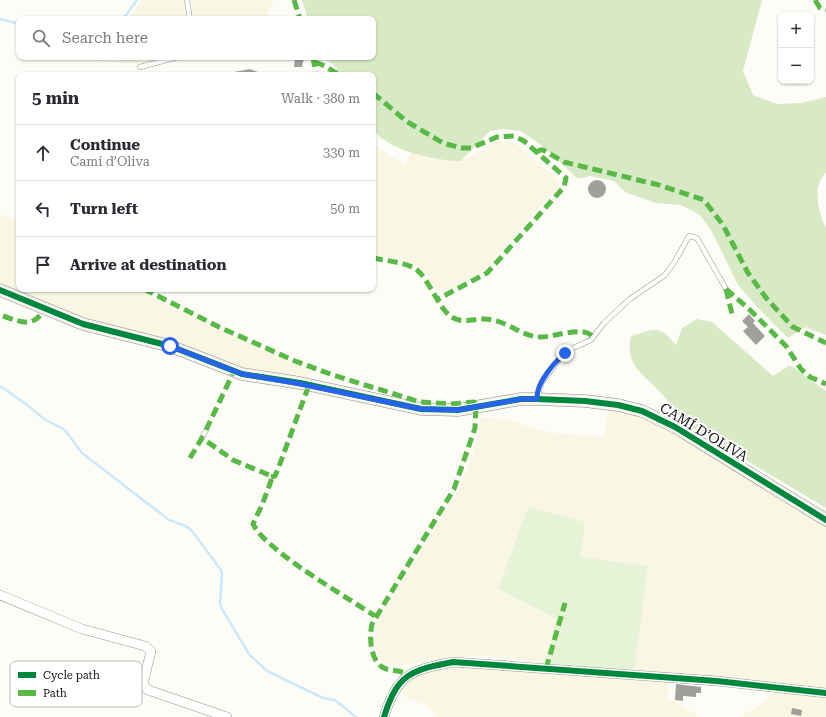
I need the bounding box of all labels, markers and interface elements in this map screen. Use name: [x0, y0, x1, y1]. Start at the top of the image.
map controls: [778, 12, 814, 84]
button: +: [778, 12, 814, 48]
search box: [16, 16, 376, 60]
icon: search: [30, 27, 52, 49]
text: Search here: [62, 29, 148, 47]
button: −: [778, 48, 814, 84]
text: 5 min: [32, 88, 79, 108]
text: Walk · 380 m: [281, 91, 360, 106]
text: Continue: [70, 136, 140, 154]
icon: ahead: [32, 142, 54, 164]
text: 330 m: [323, 145, 360, 160]
text: Camí d’Oliva: [70, 154, 150, 169]
icon: left: [32, 198, 54, 220]
text: Turn left: [70, 200, 138, 218]
text: 50 m: [330, 201, 360, 216]
icon: arrive: [32, 254, 54, 276]
text: Arrive at destination: [70, 256, 226, 274]
route start: [161, 337, 179, 355]
route end: [556, 344, 574, 362]
street label: CAMÍ D’OLIVA: [657, 399, 751, 465]
legend: [10, 661, 142, 707]
text: Cycle path: [43, 669, 100, 682]
text: Path: [43, 687, 67, 700]

